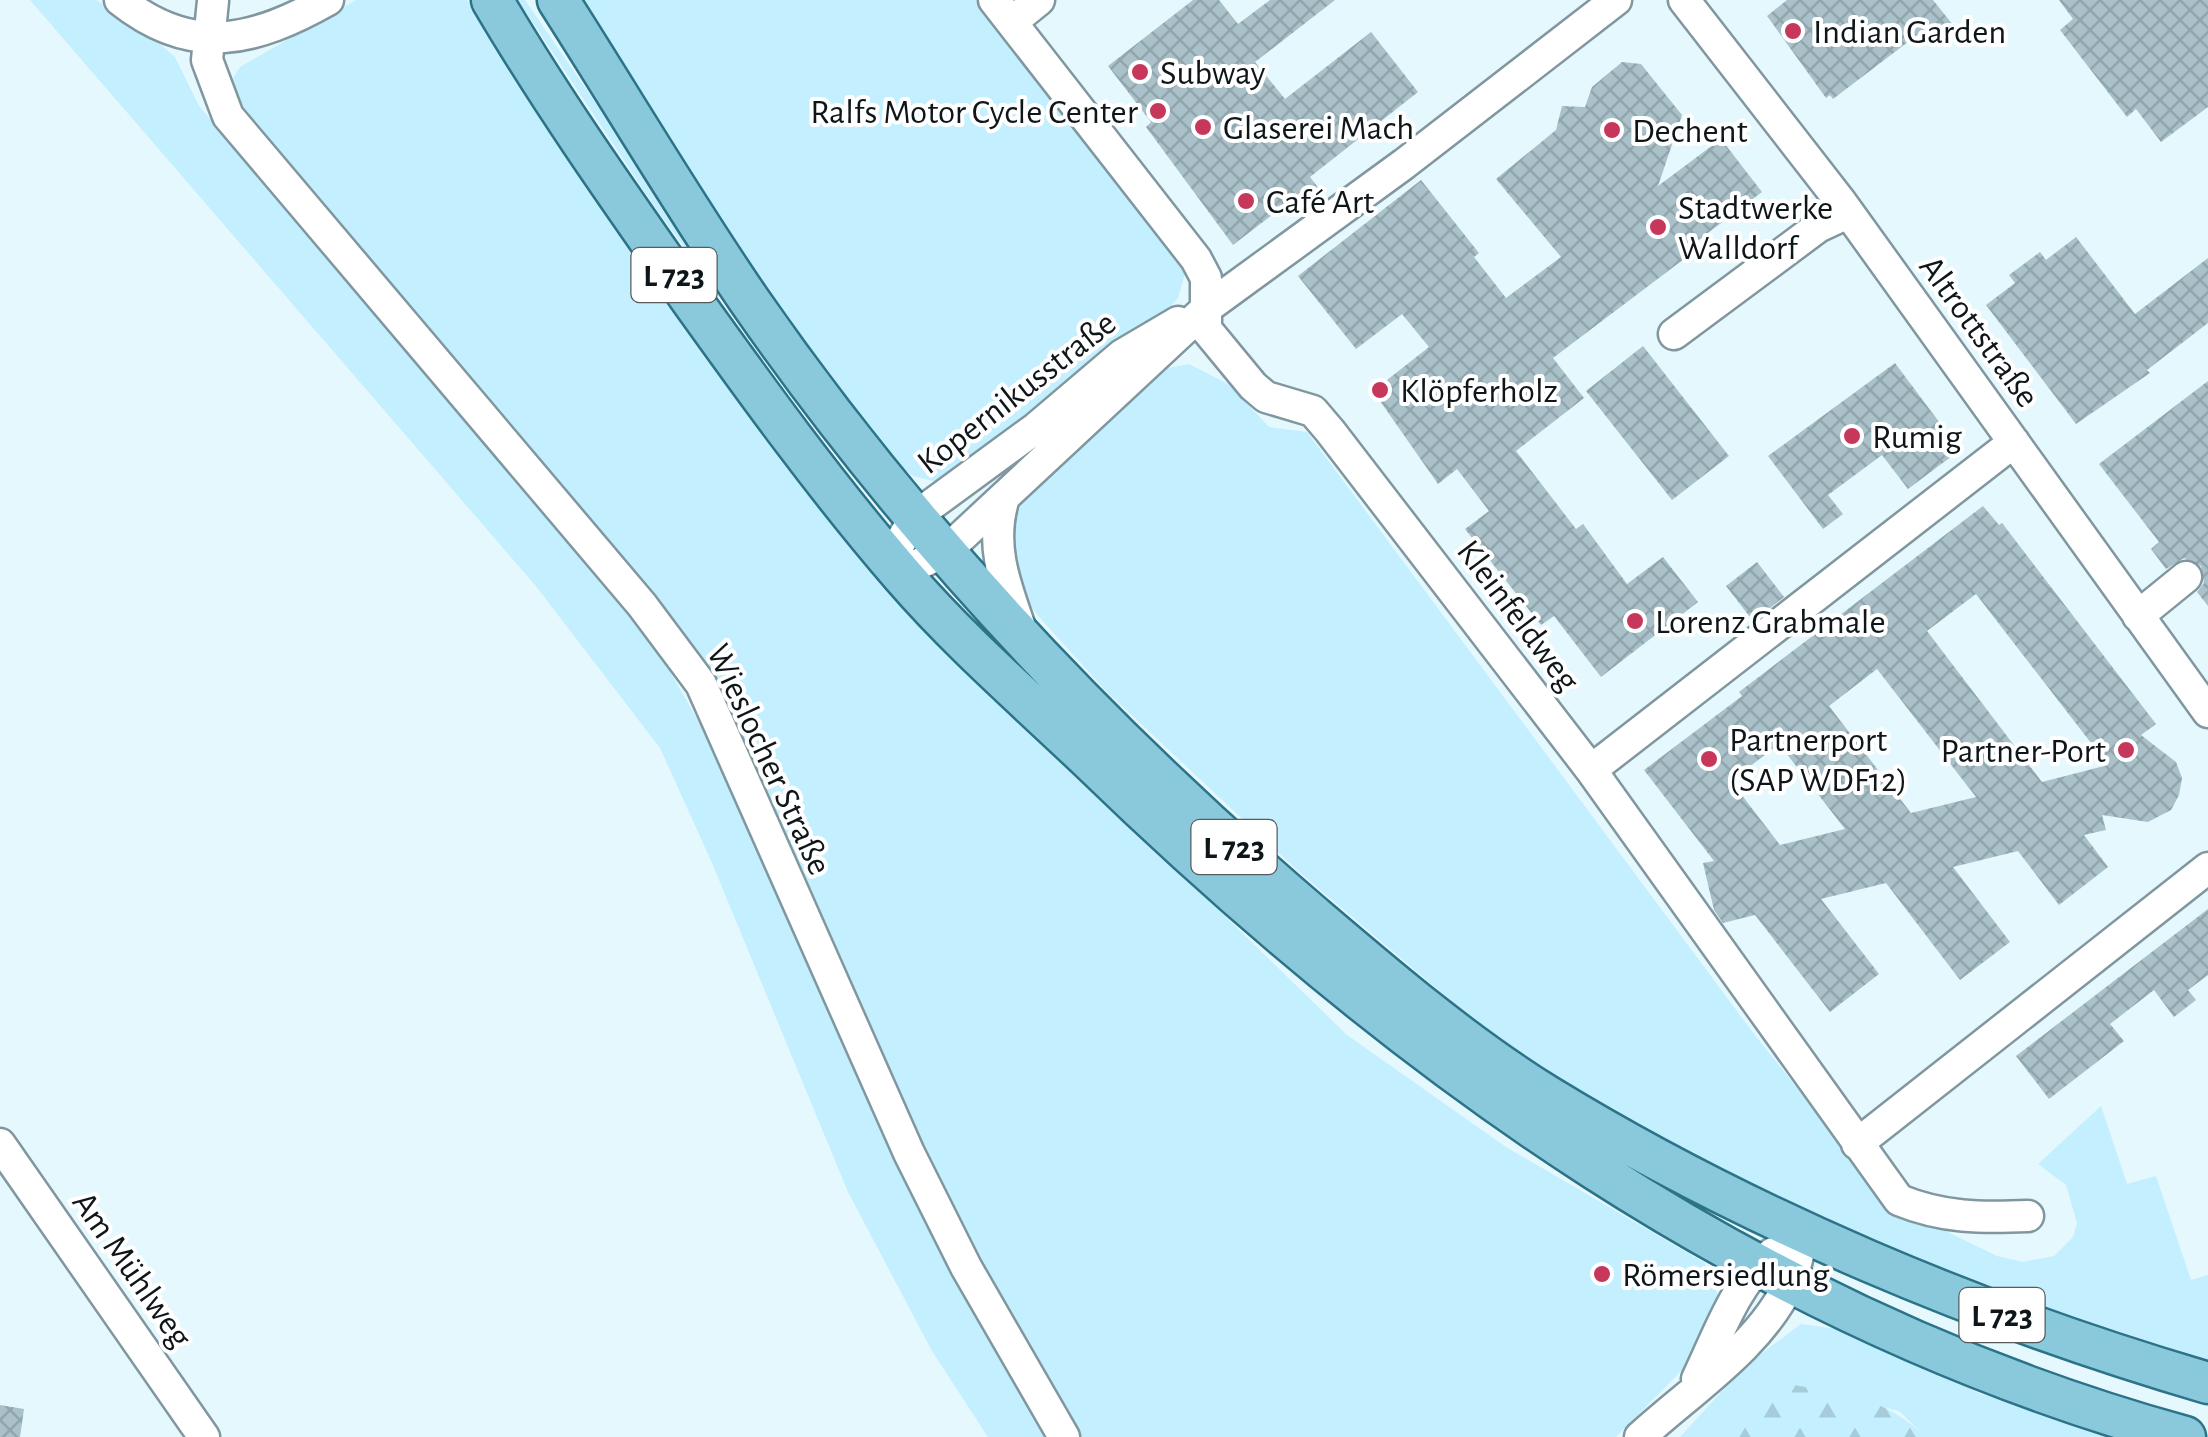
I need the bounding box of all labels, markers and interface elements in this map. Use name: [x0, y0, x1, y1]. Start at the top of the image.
place label: Indian Garden: [1813, 15, 2006, 50]
marker: Indian Garden: [1782, 20, 1804, 42]
place label: Subway: [1160, 56, 1266, 91]
marker: Subway: [1129, 61, 1151, 83]
place label: Ralfs Motor Cycle Center: [810, 95, 1139, 130]
marker: Ralfs Motor Cycle Center: [1147, 100, 1169, 122]
place label: Glaserei Mach: [1223, 111, 1414, 146]
place label: Dechent: [1632, 114, 1748, 149]
marker: Glaserei Mach: [1192, 116, 1214, 138]
marker: Dechent: [1601, 119, 1623, 141]
place label: Café Art: [1266, 185, 1374, 220]
marker: Café Art: [1235, 190, 1257, 212]
place label: Stadtwerke Walldorf: [1678, 191, 1833, 266]
marker: Stadtwerke Walldorf: [1647, 216, 1669, 238]
road number: L 723: [632, 248, 716, 302]
street label: Altrottstraße: [1912, 250, 2045, 414]
street label: Kopernikusstraße: [911, 305, 1123, 481]
place label: Klöpferholz: [1400, 374, 1558, 409]
marker: Klöpferholz: [1369, 379, 1391, 401]
place label: Rumig: [1872, 420, 1962, 455]
marker: Rumig: [1841, 425, 1863, 447]
street label: Kleinfeldweg: [1450, 534, 1586, 698]
place label: Lorenz Grabmale: [1655, 605, 1886, 640]
marker: Lorenz Grabmale: [1624, 610, 1646, 632]
street label: Wieslocher Straße: [700, 639, 837, 880]
place label: Partnerport (SAP WDF12): [1729, 723, 1908, 798]
place label: Partner-Port: [1940, 734, 2106, 769]
marker: Partner-Port: [2115, 739, 2137, 761]
marker: Partnerport (SAP WDF12): [1698, 748, 1720, 770]
road number: L 723: [1192, 820, 1276, 874]
street label: Am Mühlweg: [65, 1186, 198, 1354]
place label: Römersiedlung: [1622, 1258, 1829, 1293]
marker: Römersiedlung: [1591, 1263, 1613, 1285]
road number: L 723: [1960, 1288, 2044, 1342]

